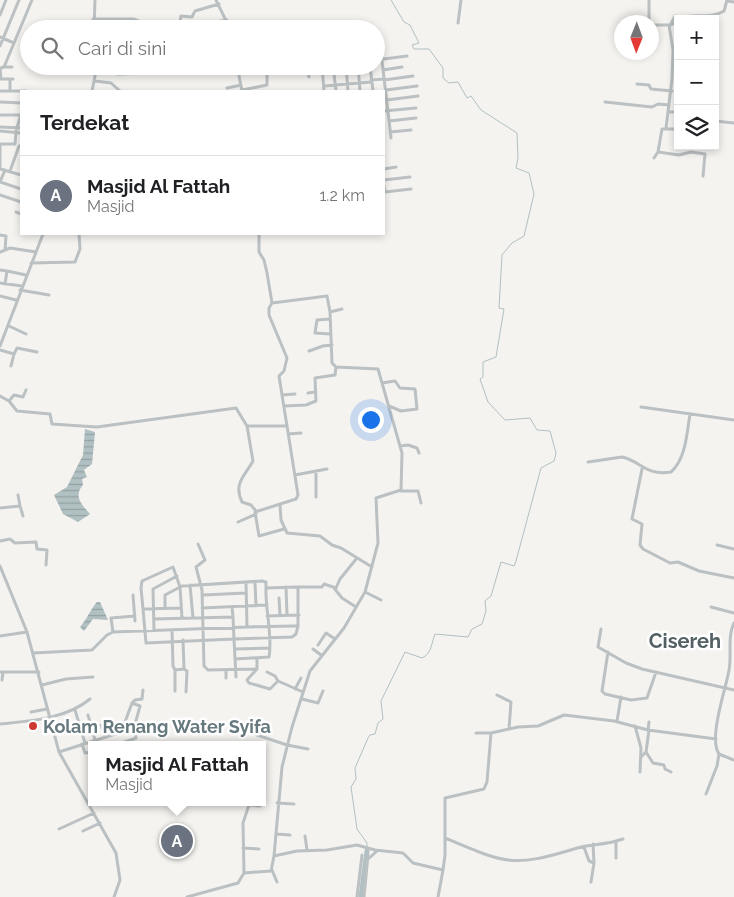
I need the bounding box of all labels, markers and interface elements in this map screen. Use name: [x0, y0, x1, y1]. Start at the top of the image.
north arrow: [614, 15, 659, 60]
map controls: [674, 15, 719, 150]
button: +: [674, 15, 719, 60]
search box: [20, 20, 385, 75]
icon: search: [38, 34, 66, 62]
text: Cari di sini: [78, 37, 166, 59]
button: −: [674, 60, 719, 105]
button: layers: [674, 105, 719, 150]
text: Terdekat: [40, 110, 129, 135]
text: Masjid Al Fattah: [87, 175, 230, 197]
text: A: [51, 186, 61, 205]
text: 1.2 km: [320, 186, 365, 205]
text: Masjid: [87, 197, 134, 216]
your location: [358, 407, 384, 433]
district label: Cisereh: [649, 629, 721, 653]
place label: Kolam Renang Water Syifa: [43, 716, 271, 737]
marker: Kolam Renang Water Syifa: [27, 720, 39, 732]
popup: [88, 741, 266, 806]
text: Masjid Al Fattah: [105, 753, 249, 775]
text: Masjid: [105, 775, 153, 794]
pin: A: [161, 822, 193, 860]

